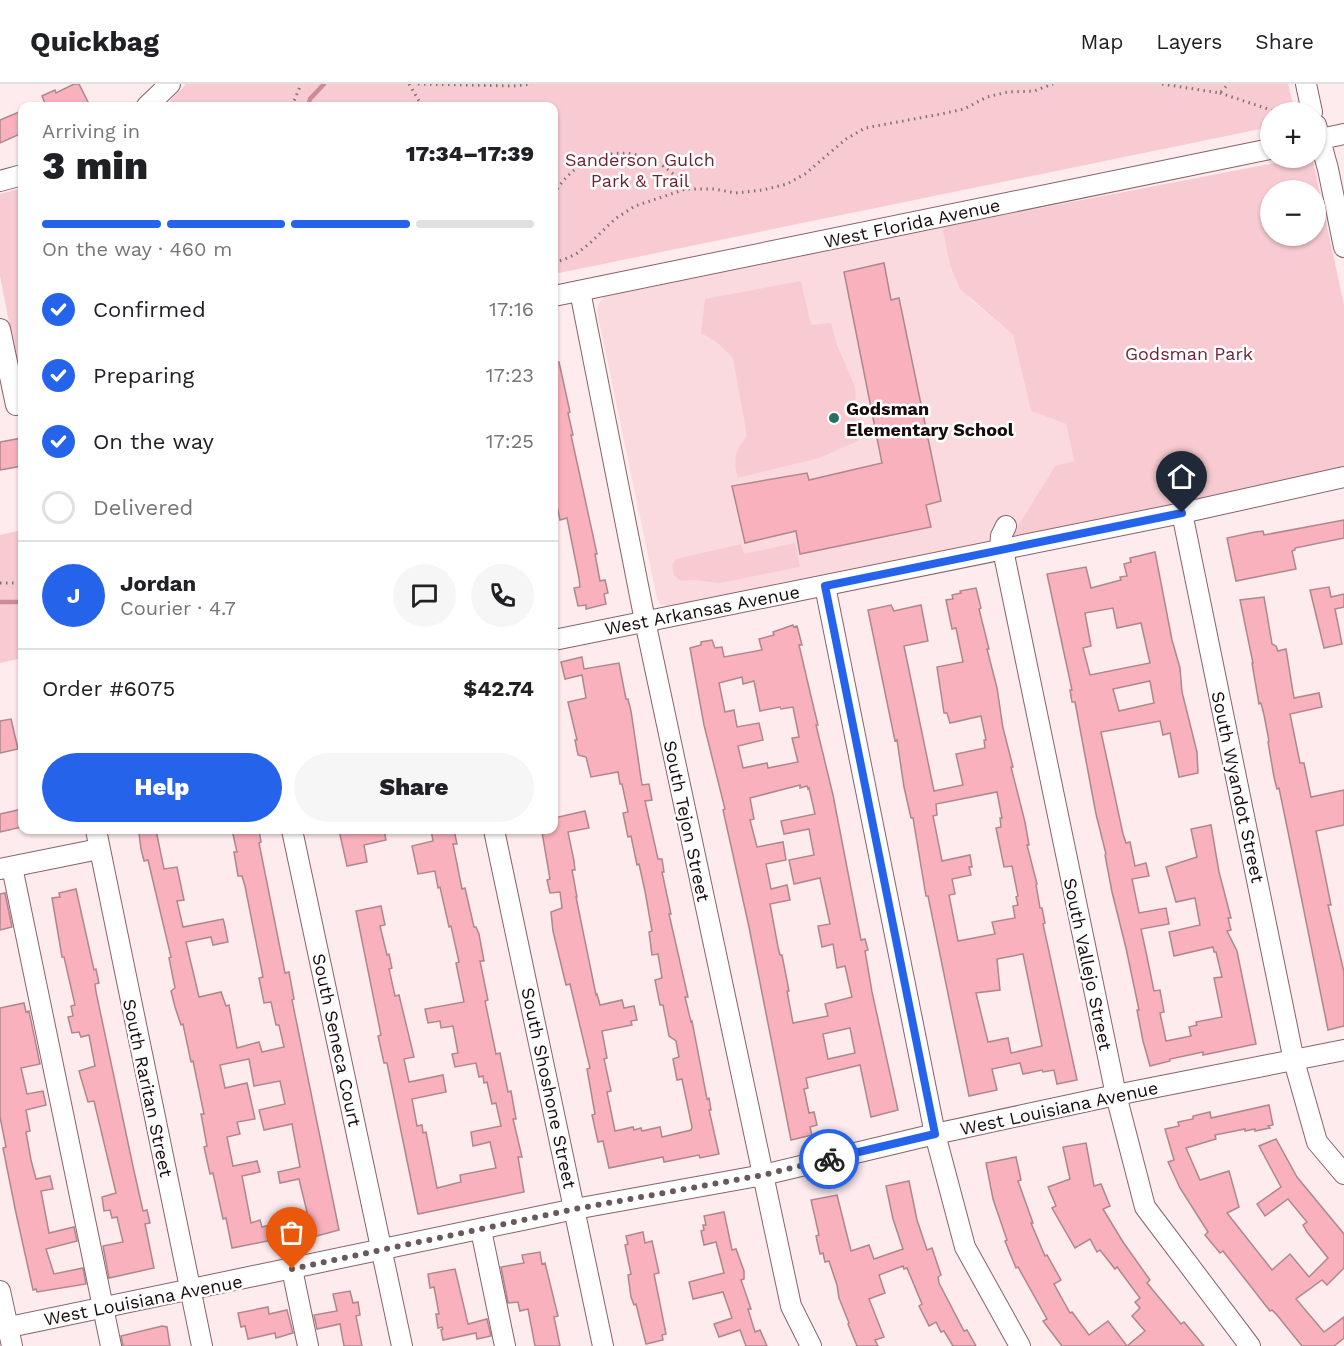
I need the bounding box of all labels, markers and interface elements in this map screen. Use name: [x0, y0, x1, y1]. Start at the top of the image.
text: Quickbag: [30, 25, 159, 58]
text: Map: [1080, 29, 1123, 54]
text: Layers: [1156, 29, 1222, 54]
text: Share: [1255, 29, 1314, 54]
map controls: [1260, 102, 1326, 246]
button: +: [1260, 102, 1326, 168]
text: Arriving in: [42, 119, 140, 143]
text: 17:34–17:39: [406, 141, 534, 166]
text: 3 min: [42, 143, 148, 188]
park label: Sanderson Gulch Park & Trail: [565, 149, 715, 191]
button: −: [1260, 180, 1326, 246]
street label: West Florida Avenue: [822, 194, 1002, 252]
text: On the way · 460 m: [42, 237, 232, 261]
icon: check: [42, 293, 75, 326]
text: Confirmed: [93, 297, 206, 322]
text: 17:16: [489, 297, 534, 321]
park label: Godsman Park: [1125, 343, 1253, 364]
icon: check: [42, 359, 75, 392]
text: Preparing: [93, 363, 194, 388]
text: 17:23: [486, 363, 534, 387]
place label: Godsman Elementary School: [846, 398, 1014, 440]
marker: Godsman Elementary School: [827, 411, 841, 425]
icon: check: [42, 425, 75, 458]
text: On the way: [93, 429, 214, 454]
text: 17:25: [486, 429, 534, 453]
pin: [1156, 451, 1207, 513]
icon: home: [1165, 460, 1198, 493]
text: Delivered: [93, 495, 193, 520]
button: chat: [393, 564, 456, 627]
button: phone: [471, 564, 534, 627]
text: Jordan: [120, 571, 196, 596]
street label: West Arkansas Avenue: [603, 581, 801, 639]
text: J: [67, 583, 80, 608]
text: Courier · 4.7: [120, 596, 236, 620]
text: Order #6075: [42, 676, 175, 701]
text: $42.74: [463, 676, 534, 701]
street label: South Wyandot Street: [1207, 689, 1269, 885]
street label: South Tejon Street: [660, 739, 714, 904]
button: Help: [42, 753, 282, 822]
button: Share: [294, 753, 534, 822]
street label: South Vallejo Street: [1059, 876, 1117, 1053]
street label: South Seneca Court: [308, 952, 366, 1129]
street label: South Shoshone Street: [517, 986, 581, 1191]
street label: South Raritan Street: [119, 997, 177, 1180]
street label: West Louisiana Avenue: [958, 1077, 1160, 1139]
courier: [799, 1129, 859, 1189]
icon: bike: [813, 1143, 846, 1176]
pin: [266, 1207, 317, 1269]
icon: bag: [275, 1216, 308, 1249]
street label: West Louisiana Avenue: [42, 1270, 244, 1330]

